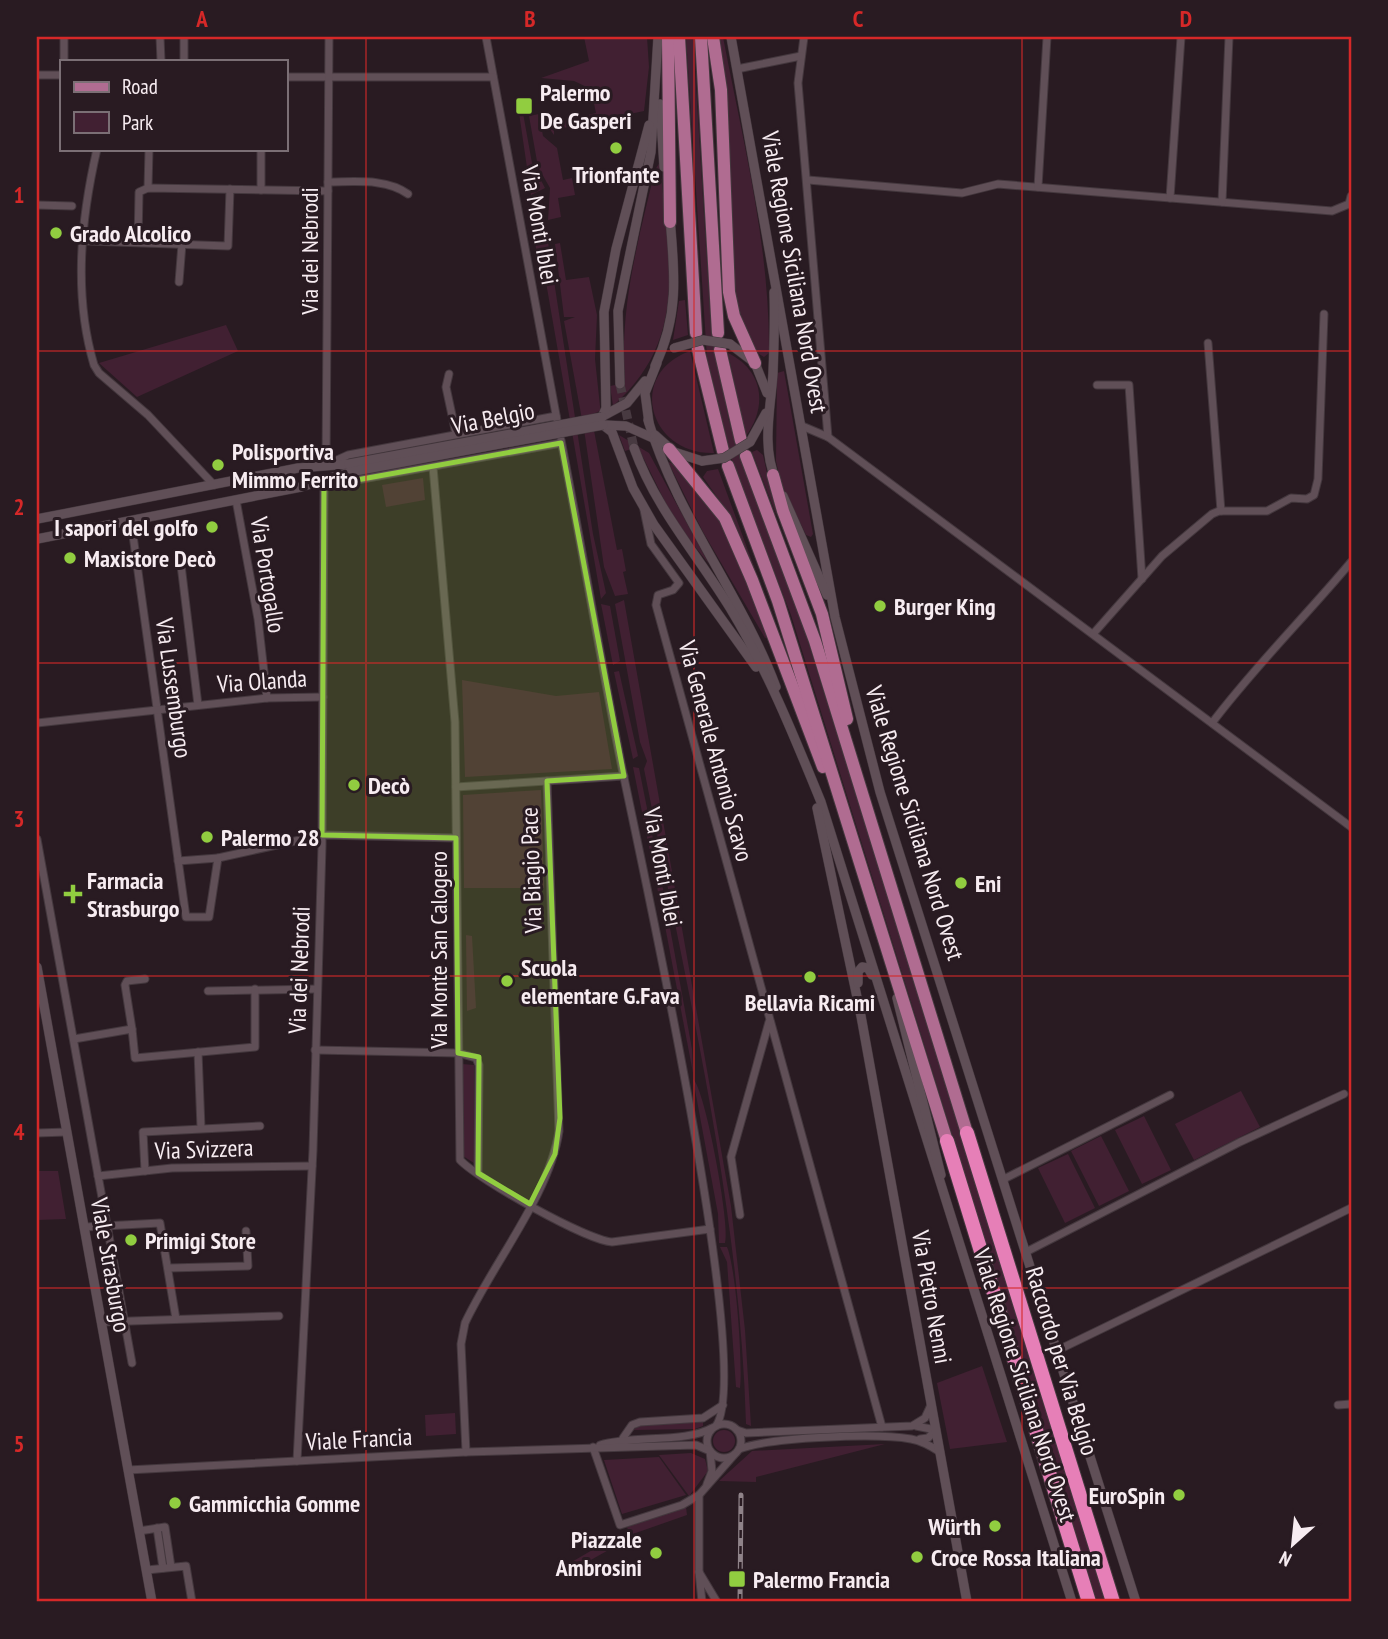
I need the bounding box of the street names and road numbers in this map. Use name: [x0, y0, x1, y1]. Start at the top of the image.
street label: Viale Regione Siciliana Nord Ovest: [755, 128, 835, 416]
street label: Via Monti Iblei: [514, 162, 566, 287]
street label: Via dei Nebrodi: [294, 187, 325, 316]
street label: Via Belgio: [448, 395, 537, 441]
street label: Via Portogallo: [243, 514, 292, 635]
street label: Via Lussemburgo: [149, 615, 199, 760]
street label: Via Generale Antonio Scavo: [671, 636, 760, 865]
street label: Via Olanda: [215, 662, 308, 700]
street label: Viale Regione Siciliana Nord Ovest: [858, 681, 972, 964]
street label: Via Monti Iblei: [636, 804, 690, 929]
street label: Via Biagio Pace: [513, 807, 549, 934]
street label: Via Monte San Calogero: [423, 851, 454, 1050]
street label: Via dei Nebrodi: [281, 906, 317, 1035]
street label: Via Svizzera: [153, 1132, 254, 1166]
street label: Viale Strasburgo: [84, 1194, 138, 1335]
street label: Via Pietro Nenni: [905, 1227, 959, 1366]
street label: Viale Regione Siciliana Nord Ovest: [966, 1244, 1084, 1526]
street label: Raccordo per Via Belgio: [1019, 1263, 1105, 1459]
street label: Viale Francia: [304, 1421, 413, 1457]

